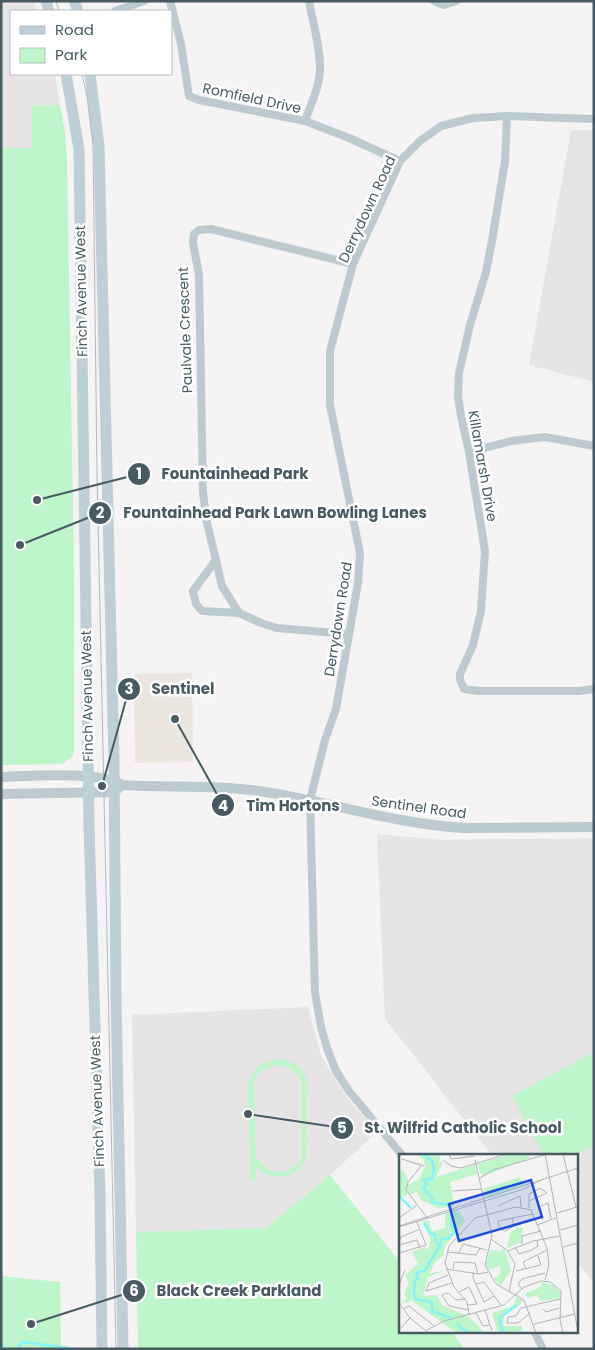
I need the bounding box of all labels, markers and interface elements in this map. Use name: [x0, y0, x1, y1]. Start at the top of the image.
legend: [10, 10, 172, 75]
text: Road: [55, 19, 94, 40]
text: Park: [55, 44, 87, 65]
street label: Romfield Drive: [201, 78, 303, 118]
street label: Derrydown Road: [333, 152, 401, 266]
street label: Finch Avenue West: [70, 225, 92, 357]
street label: Paulvale Crescent: [173, 266, 197, 394]
street label: Killamarsh Drive: [463, 409, 503, 523]
callout: Fountainhead Park: [126, 459, 318, 489]
text: 1: [136, 463, 142, 484]
text: Fountainhead Park: [162, 463, 309, 484]
callout: Fountainhead Park Lawn Bowling Lanes: [88, 498, 437, 528]
text: 2: [96, 502, 105, 523]
text: Fountainhead Park Lawn Bowling Lanes: [123, 502, 427, 523]
street label: Derrydown Road: [319, 560, 357, 678]
street label: Finch Avenue West: [76, 630, 98, 762]
callout: Sentinel: [116, 674, 224, 704]
text: 3: [124, 678, 134, 699]
text: Sentinel: [152, 678, 214, 699]
callout: Tim Hortons: [211, 790, 349, 820]
street label: Sentinel Road: [370, 790, 468, 824]
text: 4: [218, 795, 228, 816]
text: Tim Hortons: [246, 795, 340, 816]
street label: Finch Avenue West: [85, 1035, 109, 1167]
callout: St. Wilfrid Catholic School: [329, 1113, 572, 1143]
text: 5: [337, 1117, 347, 1138]
text: St. Wilfrid Catholic School: [364, 1117, 562, 1138]
inset map: [399, 1154, 578, 1332]
callout: Black Creek Parkland: [122, 1276, 331, 1306]
text: 6: [129, 1280, 139, 1301]
text: Black Creek Parkland: [157, 1280, 321, 1301]

